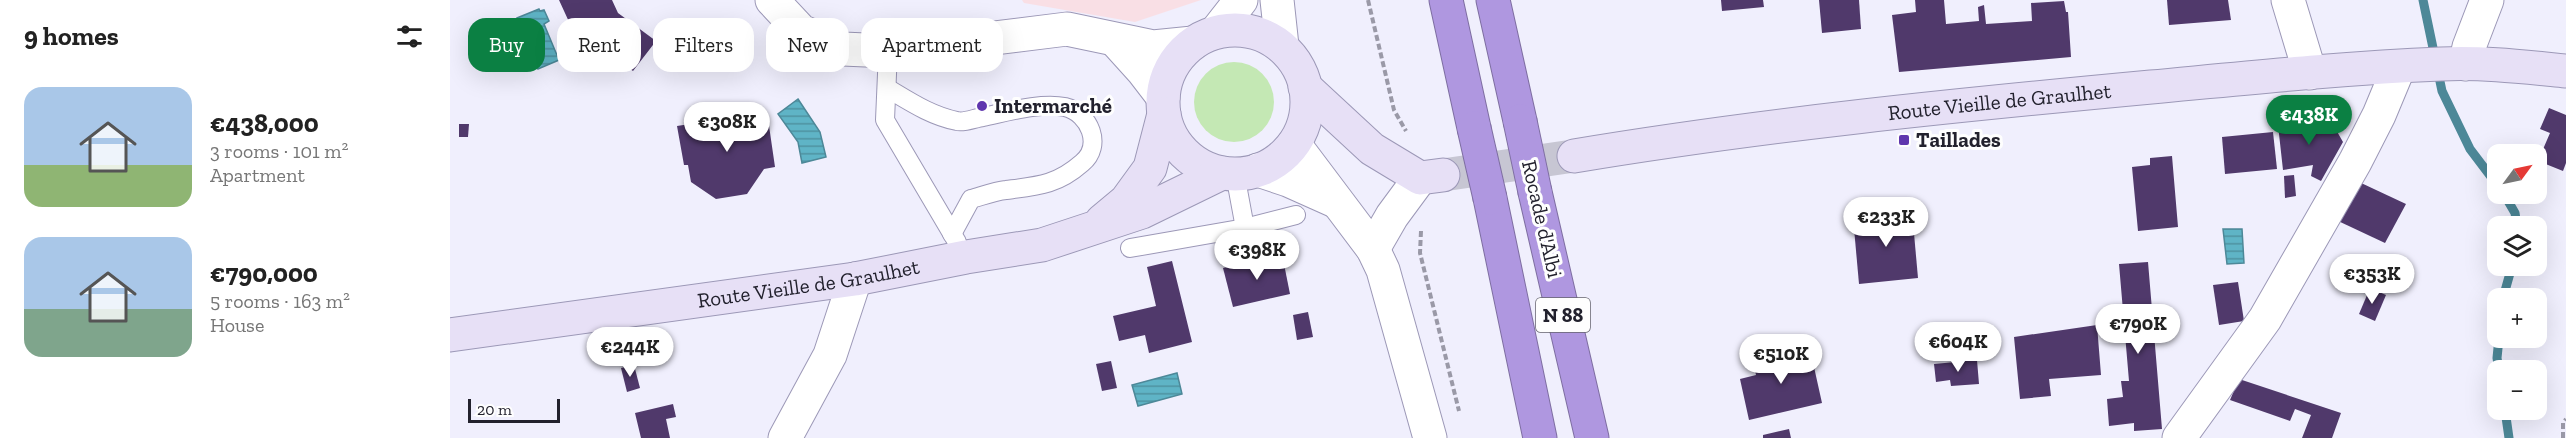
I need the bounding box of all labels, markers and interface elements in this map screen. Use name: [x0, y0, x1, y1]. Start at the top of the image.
chip: Buy: [468, 18, 545, 72]
chip: Rent: [557, 18, 641, 72]
chip: Filters: [653, 18, 754, 72]
chip: New: [766, 18, 849, 72]
chip: Apartment: [861, 18, 1003, 72]
text: 9 homes: [24, 20, 119, 52]
icon: filters: [393, 20, 426, 53]
street label: Route Vieille de Graulhet: [1887, 78, 2112, 125]
place label: Intermarché: [994, 93, 1112, 118]
pin: €438K: [2267, 95, 2351, 146]
marker: Intermarché: [975, 99, 989, 113]
pin: €308K: [685, 102, 769, 153]
text: €438K: [2280, 102, 2338, 126]
text: €438,000: [210, 107, 319, 139]
text: €308K: [698, 109, 756, 133]
icon: home: [72, 111, 144, 183]
place label: Taillades: [1916, 127, 2001, 152]
marker: Taillades: [1897, 133, 1911, 147]
text: 3 rooms · 101 m²: [210, 139, 348, 163]
north arrow: [2487, 144, 2547, 204]
map controls: [2487, 144, 2547, 420]
street label: Rocade d'Albi: [1517, 158, 1568, 280]
text: Apartment: [210, 163, 305, 187]
pin: €233K: [1844, 197, 1928, 248]
text: €233K: [1857, 204, 1915, 228]
button: layers: [2487, 216, 2547, 276]
pin: €398K: [1215, 230, 1299, 281]
text: €398K: [1228, 237, 1286, 261]
street label: Route Vieille de Graulhet: [696, 254, 922, 313]
pin: €353K: [2330, 254, 2414, 305]
text: €790,000: [210, 257, 318, 289]
icon: home: [72, 261, 144, 333]
text: €353K: [2343, 261, 2401, 285]
button: +: [2487, 288, 2547, 348]
text: 5 rooms · 163 m²: [210, 289, 350, 313]
road number: N 88: [1536, 298, 1590, 332]
pin: €790K: [2096, 304, 2180, 355]
text: €790K: [2109, 311, 2167, 335]
text: House: [210, 313, 264, 337]
pin: €604K: [1916, 322, 2000, 373]
pin: €244K: [588, 327, 672, 378]
text: €604K: [1929, 329, 1987, 353]
text: €244K: [601, 334, 659, 358]
pin: €510K: [1739, 334, 1823, 385]
text: €510K: [1753, 341, 1809, 365]
button: −: [2487, 360, 2547, 420]
scale bar: [468, 396, 560, 424]
text: 20 m: [477, 400, 512, 419]

